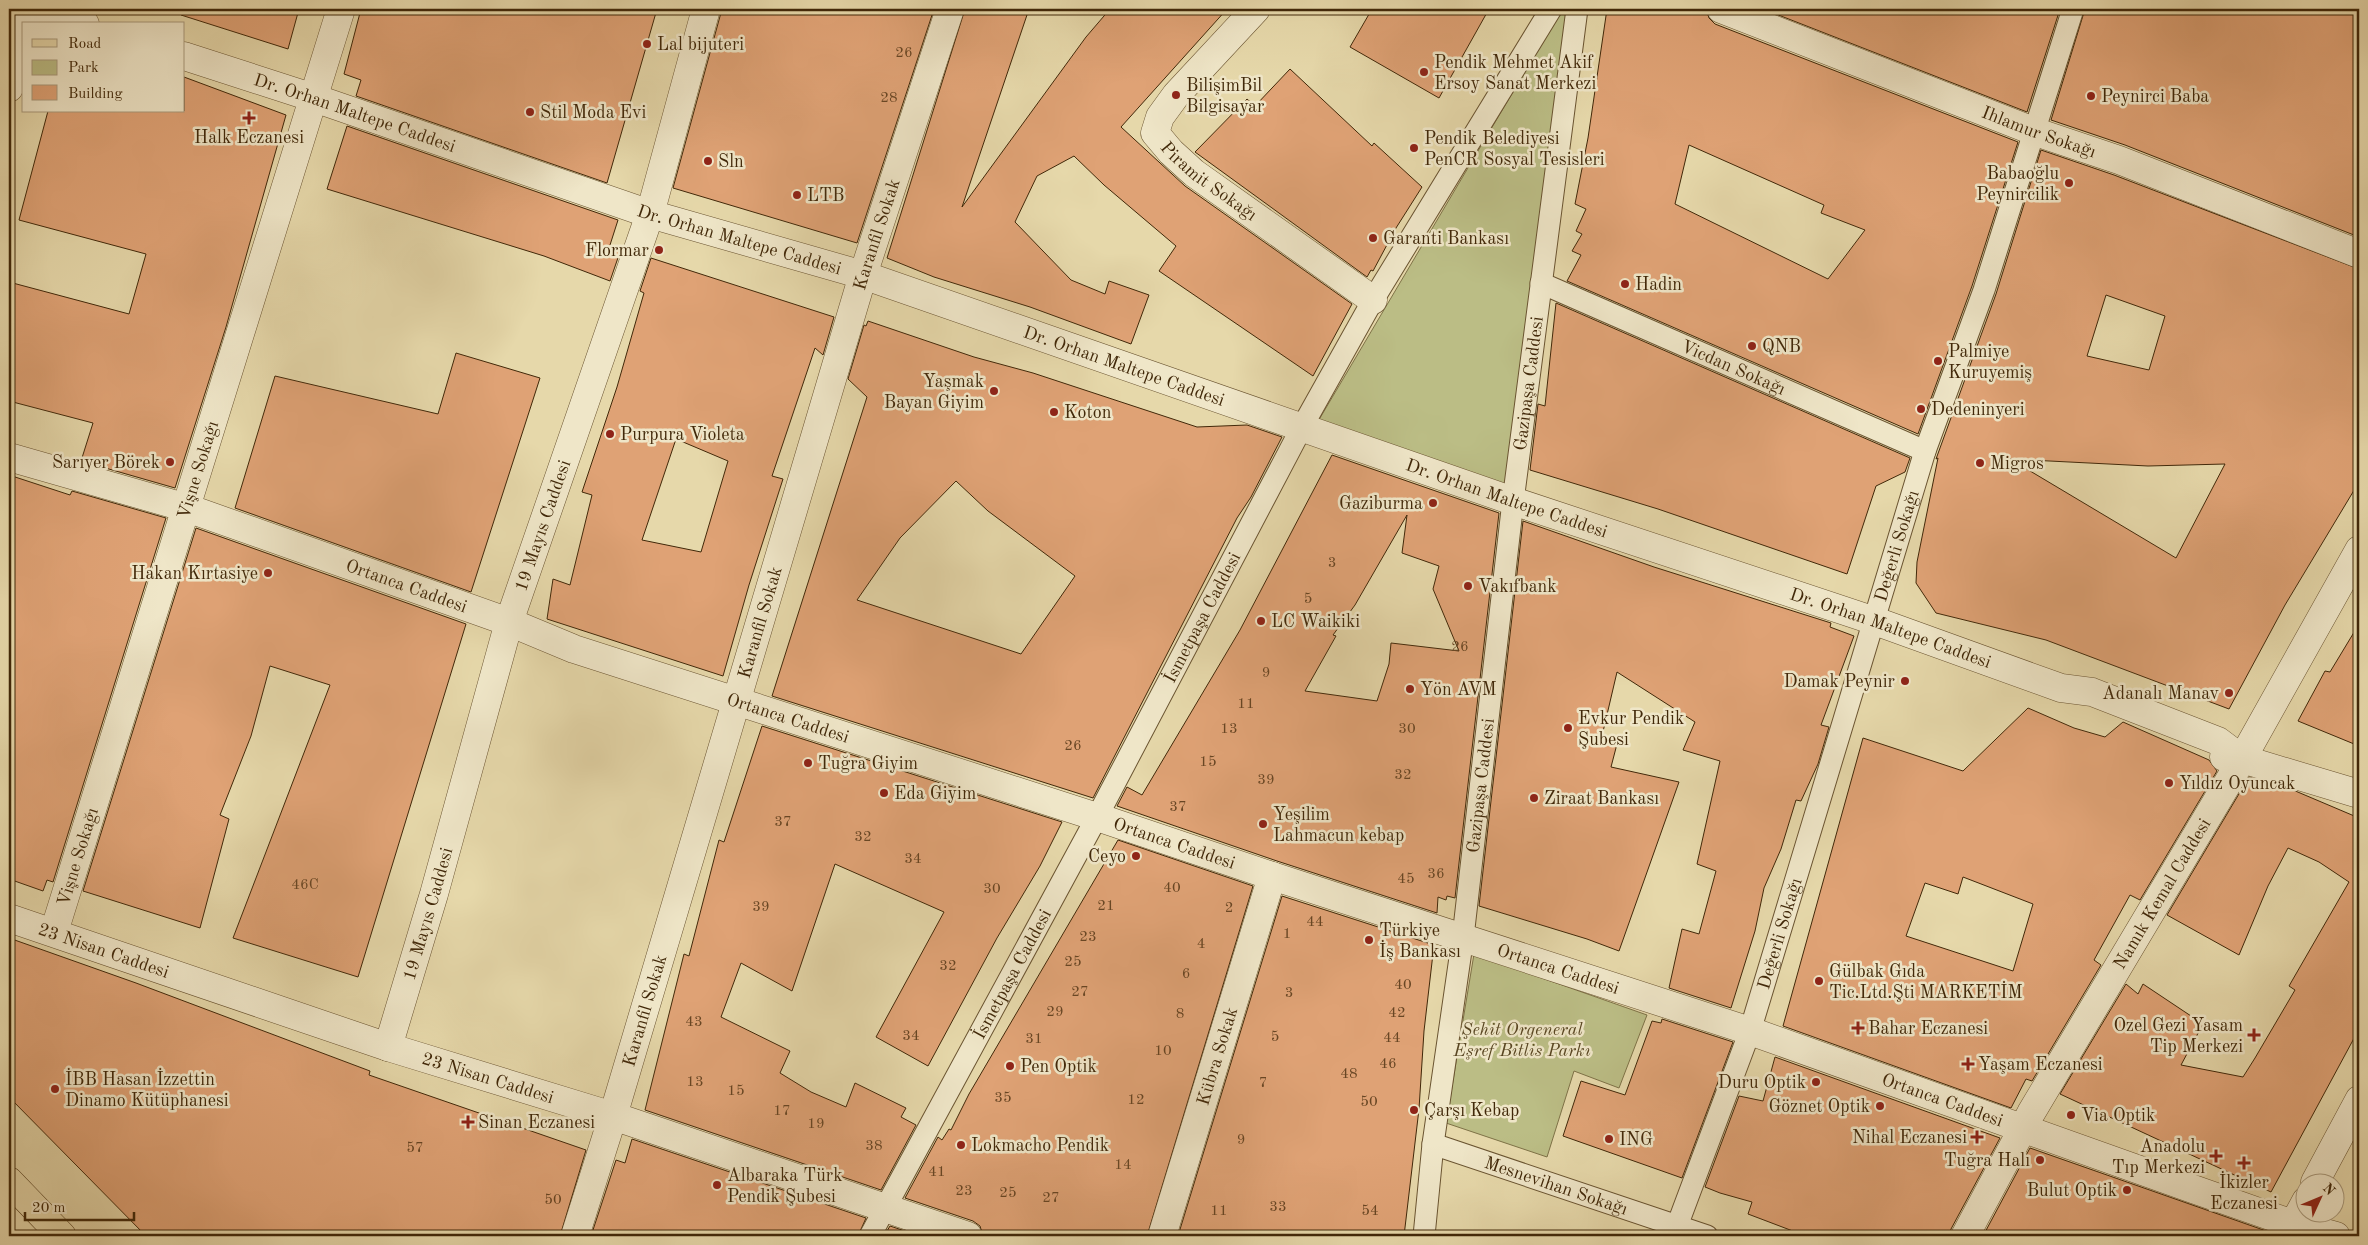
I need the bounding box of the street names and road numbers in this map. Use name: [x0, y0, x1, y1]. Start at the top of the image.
street label: Dr. Orhan Maltepe Caddesi: [251, 71, 458, 156]
street label: Ihlamur Sokağı: [1979, 104, 2098, 162]
street label: Piramit Sokağı: [1156, 139, 1260, 225]
street label: Karanfil Sokak: [851, 177, 904, 292]
street label: Dr. Orhan Maltepe Caddesi: [634, 202, 844, 278]
street label: Gazipaşa Caddesi: [1512, 315, 1547, 452]
street label: Dr. Orhan Maltepe Caddesi: [1021, 323, 1227, 410]
street label: Vicdan Sokağı: [1678, 337, 1788, 399]
street label: Vişne Sokağı: [175, 419, 222, 521]
street label: Dr. Orhan Maltepe Caddesi: [1403, 456, 1610, 542]
street label: 19 Mayıs Caddesi: [512, 458, 574, 594]
street label: Değerli Sokağı: [1872, 488, 1923, 604]
street label: İsmetpaşa Caddesi: [1159, 550, 1244, 686]
street label: Ortanca Caddesi: [343, 557, 469, 616]
street label: Karanfil Sokak: [736, 564, 786, 681]
street label: Dr. Orhan Maltepe Caddesi: [1787, 585, 1993, 672]
street label: Ortanca Caddesi: [724, 691, 851, 747]
street label: Gazipaşa Caddesi: [1465, 717, 1498, 854]
street label: Vişne Sokağı: [55, 805, 102, 908]
street label: Ortanca Caddesi: [1111, 815, 1237, 873]
street label: Namık Kemal Caddesi: [2111, 815, 2214, 973]
street label: 19 Mayıs Caddesi: [401, 845, 456, 983]
street label: Değerli Sokağı: [1755, 876, 1806, 992]
street label: İsmetpaşa Caddesi: [968, 907, 1055, 1042]
street label: 23 Nisan Caddesi: [36, 921, 171, 982]
street label: Ortanca Caddesi: [1494, 942, 1621, 998]
street label: Karanfil Sokak: [620, 953, 670, 1069]
street label: Kübra Sokak: [1194, 1005, 1241, 1108]
street label: 23 Nisan Caddesi: [420, 1050, 556, 1107]
street label: Ortanca Caddesi: [1879, 1071, 2005, 1131]
street label: Mesnevihan Sokağı: [1482, 1154, 1630, 1219]

